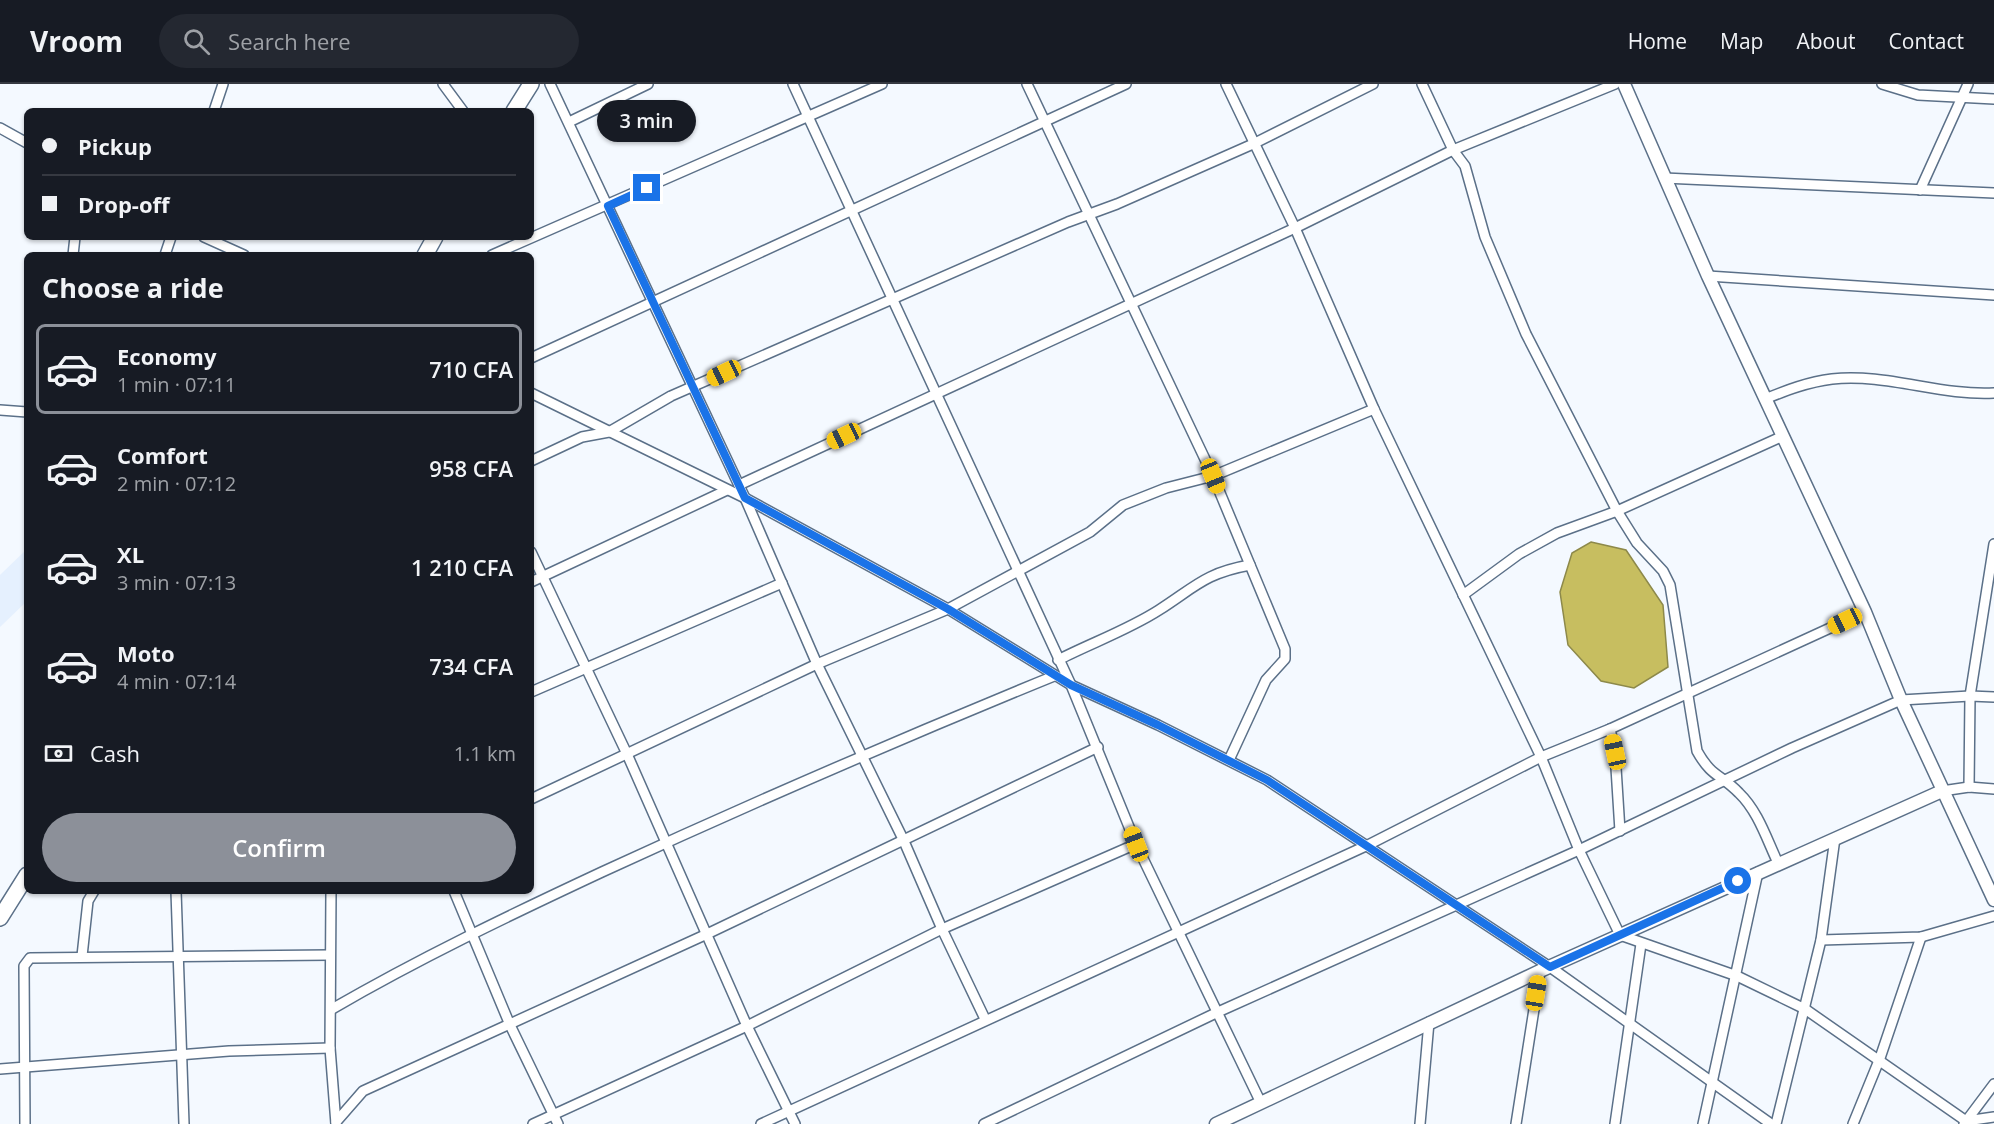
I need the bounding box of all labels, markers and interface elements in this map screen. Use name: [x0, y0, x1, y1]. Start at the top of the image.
search box: [159, 14, 579, 68]
text: Vroom: [30, 22, 123, 60]
icon: search: [180, 25, 213, 58]
text: Search here: [228, 26, 351, 56]
text: Home: [1628, 27, 1687, 55]
text: Map: [1720, 27, 1763, 55]
text: About: [1796, 27, 1856, 55]
text: Contact: [1889, 27, 1964, 55]
callout: 3 min: [598, 101, 696, 143]
text: 3 min: [620, 107, 674, 134]
text: Pickup: [78, 131, 152, 161]
route end: [633, 174, 660, 201]
text: Drop-off: [78, 189, 170, 219]
text: Choose a ride: [42, 269, 224, 306]
text: Economy: [117, 341, 216, 371]
icon: car: [45, 342, 99, 396]
text: 710 CFA: [429, 354, 513, 384]
car: [704, 357, 744, 389]
text: 1 min · 07:11: [117, 371, 236, 398]
car: [824, 420, 864, 452]
text: Comfort: [117, 440, 208, 470]
icon: car: [45, 441, 99, 495]
text: 958 CFA: [429, 453, 513, 483]
car: [1198, 456, 1228, 496]
text: 2 min · 07:12: [117, 470, 236, 497]
text: XL: [117, 539, 144, 569]
icon: car: [45, 540, 99, 594]
text: 1 210 CFA: [411, 552, 513, 582]
text: 3 min · 07:13: [117, 569, 236, 596]
car: [1825, 605, 1865, 637]
text: Moto: [117, 638, 175, 668]
icon: car: [45, 639, 99, 693]
text: 734 CFA: [429, 651, 513, 681]
text: 4 min · 07:14: [117, 668, 236, 695]
car: [1602, 733, 1628, 771]
icon: cash: [42, 737, 75, 770]
text: Cash: [90, 738, 140, 768]
text: 1.1 km: [454, 740, 516, 767]
button: Confirm: [42, 813, 516, 882]
car: [1121, 824, 1151, 864]
route start: [1724, 867, 1751, 894]
car: [1524, 974, 1548, 1012]

